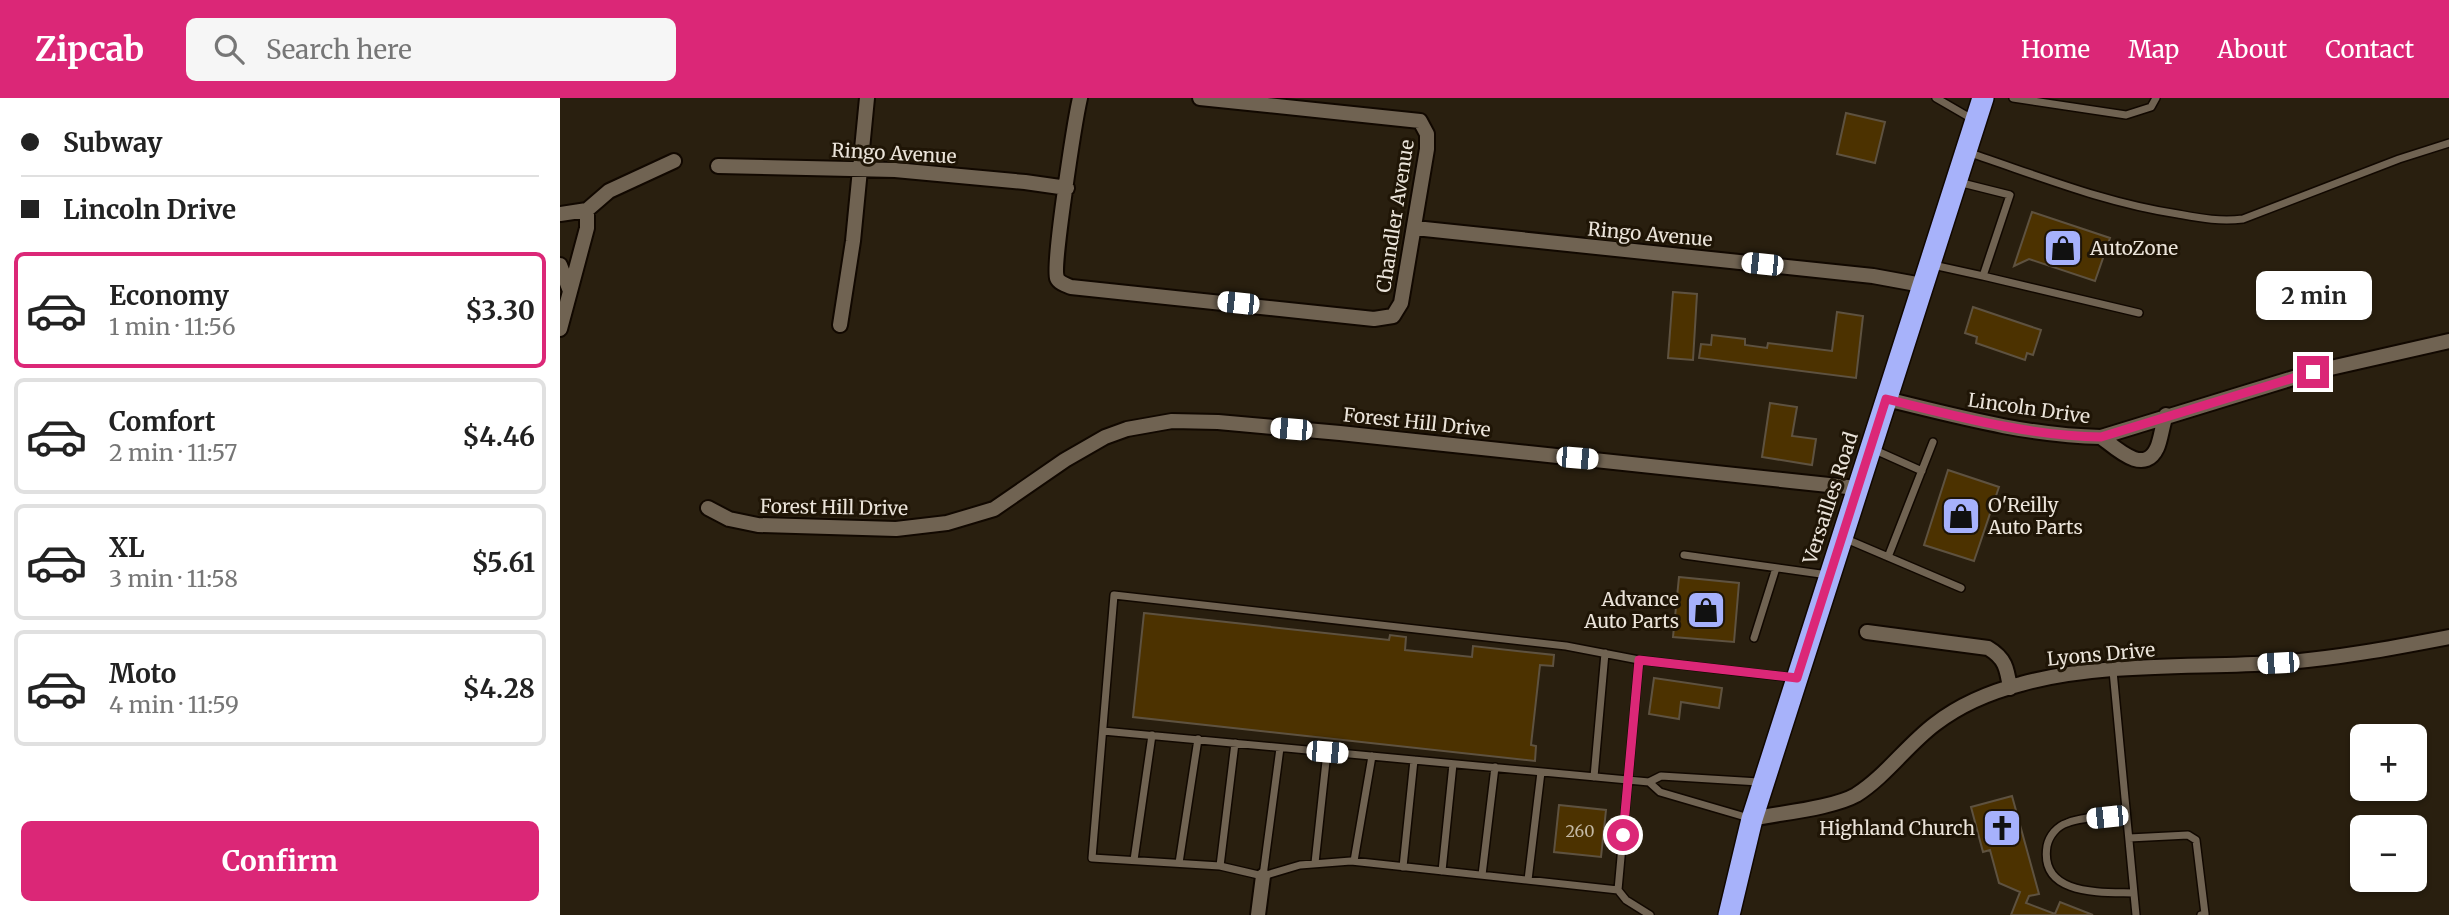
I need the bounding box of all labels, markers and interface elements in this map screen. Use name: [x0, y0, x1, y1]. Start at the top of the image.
search box: [186, 18, 676, 81]
text: Zipcab: [35, 29, 144, 70]
icon: search: [210, 30, 248, 68]
text: Search here: [266, 33, 412, 66]
text: Home: [2021, 34, 2090, 65]
text: Map: [2128, 34, 2179, 65]
text: About: [2217, 34, 2287, 65]
text: Contact: [2325, 34, 2414, 65]
text: Subway: [63, 126, 162, 159]
street label: Ringo Avenue: [831, 138, 957, 168]
street label: Chandler Avenue: [1371, 138, 1419, 294]
text: Lincoln Drive: [63, 193, 236, 226]
street label: Ringo Avenue: [1587, 217, 1714, 251]
shop icon: AutoZone: [2042, 227, 2084, 269]
place label: AutoZone: [2089, 236, 2178, 260]
car: [1741, 251, 1784, 277]
callout: 2 min: [2255, 271, 2371, 320]
icon: car: [25, 279, 88, 342]
text: Economy: [109, 279, 229, 312]
text: 2 min: [2281, 281, 2347, 310]
car: [1217, 290, 1260, 316]
text: $3.30: [465, 294, 535, 327]
text: 1 min · 11:56: [109, 312, 236, 341]
route end: [2297, 356, 2329, 388]
street label: Lincoln Drive: [1966, 388, 2092, 428]
street label: Forest Hill Drive: [1342, 402, 1492, 442]
icon: car: [25, 405, 88, 468]
text: Comfort: [109, 405, 215, 438]
car: [1270, 417, 1313, 441]
text: $4.46: [462, 420, 535, 453]
street label: Versailles Road: [1797, 429, 1863, 568]
text: 2 min · 11:57: [109, 438, 237, 467]
car: [1556, 446, 1599, 470]
place label: O'Reilly Auto Parts: [1987, 493, 2083, 539]
street label: Forest Hill Drive: [760, 494, 908, 520]
shop icon: O'Reilly Auto Parts: [1940, 495, 1982, 537]
icon: car: [25, 531, 88, 594]
text: XL: [109, 531, 145, 564]
text: $5.61: [472, 546, 535, 579]
text: 3 min · 11:58: [109, 564, 238, 593]
place label: Advance Auto Parts: [1583, 587, 1679, 633]
shop icon: Advance Auto Parts: [1685, 589, 1727, 631]
street label: Lyons Drive: [2046, 637, 2156, 671]
car: [2257, 651, 2300, 675]
icon: car: [25, 657, 88, 720]
text: Moto: [109, 657, 176, 690]
text: $4.28: [463, 672, 535, 705]
text: 4 min · 11:59: [109, 690, 239, 719]
map controls: [2350, 724, 2427, 892]
button: +: [2350, 724, 2427, 801]
car: [1306, 740, 1349, 764]
car: [2086, 804, 2129, 830]
church icon: Highland Church: [1981, 807, 2023, 849]
button: −: [2350, 815, 2427, 892]
place label: Highland Church: [1819, 816, 1975, 840]
route start: [1607, 819, 1639, 851]
button: Confirm: [21, 821, 539, 901]
house number: 260: [1565, 821, 1595, 841]

